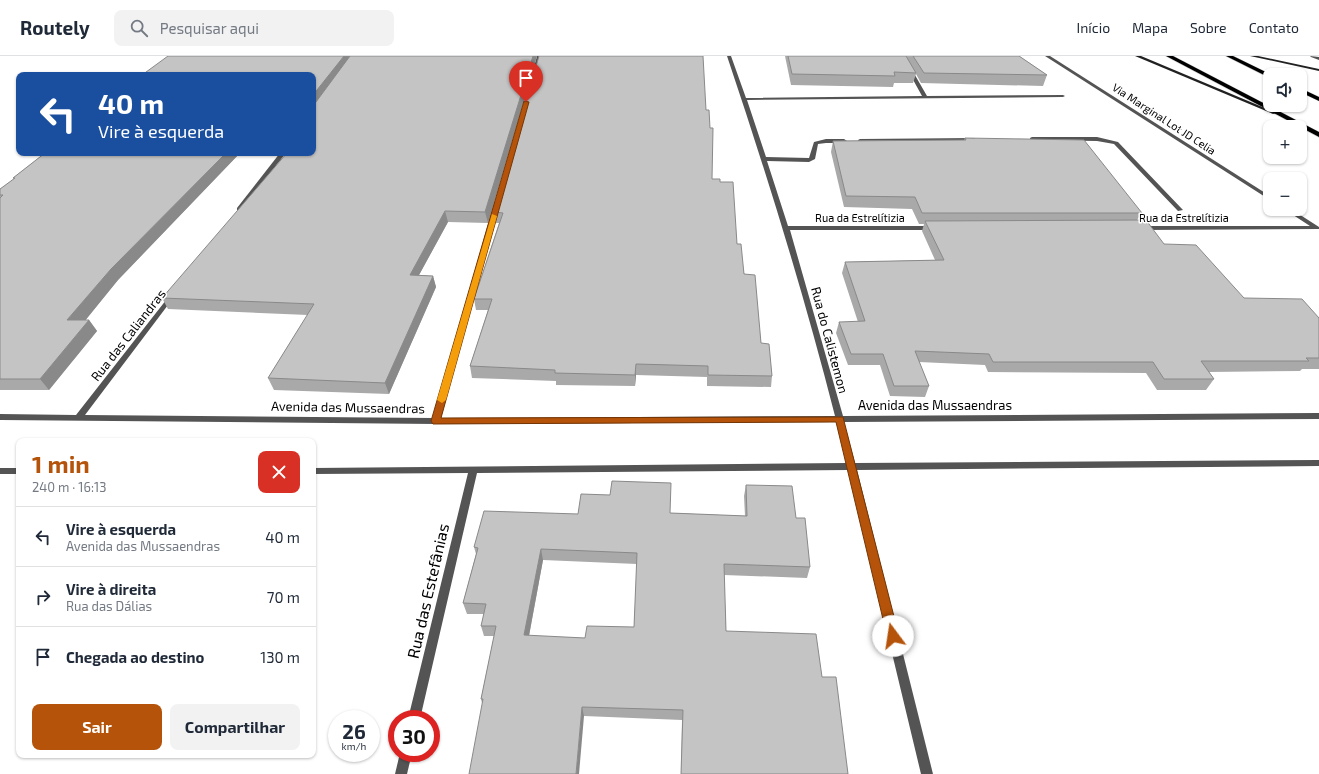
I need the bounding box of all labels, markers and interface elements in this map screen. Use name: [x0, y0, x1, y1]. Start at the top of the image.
search box: [114, 10, 394, 46]
text: Routely: [20, 16, 90, 39]
icon: search: [128, 17, 150, 39]
text: Pesquisar aqui: [160, 19, 259, 37]
text: Início: [1077, 19, 1110, 36]
text: Mapa: [1132, 19, 1168, 36]
text: Sobre: [1190, 19, 1227, 36]
text: Contato: [1249, 19, 1299, 36]
pin: [509, 61, 543, 102]
icon: arrive: [515, 67, 537, 89]
map controls: [1263, 68, 1307, 216]
button: sound: [1263, 68, 1307, 112]
street label: Via Marginal Lot JD Celia: [1110, 80, 1218, 157]
text: 40 m: [98, 86, 164, 120]
icon: left: [32, 88, 84, 140]
text: Vire à esquerda: [98, 120, 224, 142]
button: +: [1263, 120, 1307, 164]
button: −: [1263, 172, 1307, 216]
street label: Rua da Estrelítizia: [815, 211, 905, 224]
street label: Rua da Estrelítizia: [1139, 211, 1229, 224]
street label: Rua do Calistemon: [808, 285, 852, 395]
street label: Rua das Caliandras: [87, 286, 169, 384]
street label: Avenida das Mussaendras: [858, 397, 1012, 413]
street label: Avenida das Mussaendras: [271, 398, 425, 416]
text: 1 min: [32, 449, 90, 478]
button: close: [258, 451, 300, 493]
text: 240 m · 16:13: [32, 479, 106, 495]
text: Vire à esquerda: [66, 520, 176, 538]
street label: Rua das Estefânias: [403, 522, 452, 660]
icon: left: [32, 526, 54, 548]
text: 40 m: [265, 528, 300, 546]
text: Avenida das Mussaendras: [66, 538, 220, 554]
text: Vire à direita: [66, 580, 156, 598]
icon: right: [32, 586, 54, 608]
text: 70 m: [267, 588, 300, 606]
text: Rua das Dálias: [66, 598, 152, 614]
position arrow: [872, 615, 914, 657]
icon: arrive: [32, 646, 54, 668]
text: Chegada ao destino: [66, 648, 204, 666]
text: 130 m: [260, 648, 300, 666]
button: Sair: [32, 704, 162, 750]
button: Compartilhar: [170, 704, 300, 750]
speed limit sign: 30: [388, 710, 440, 762]
text: 26: [342, 719, 366, 743]
text: km/h: [342, 740, 366, 752]

